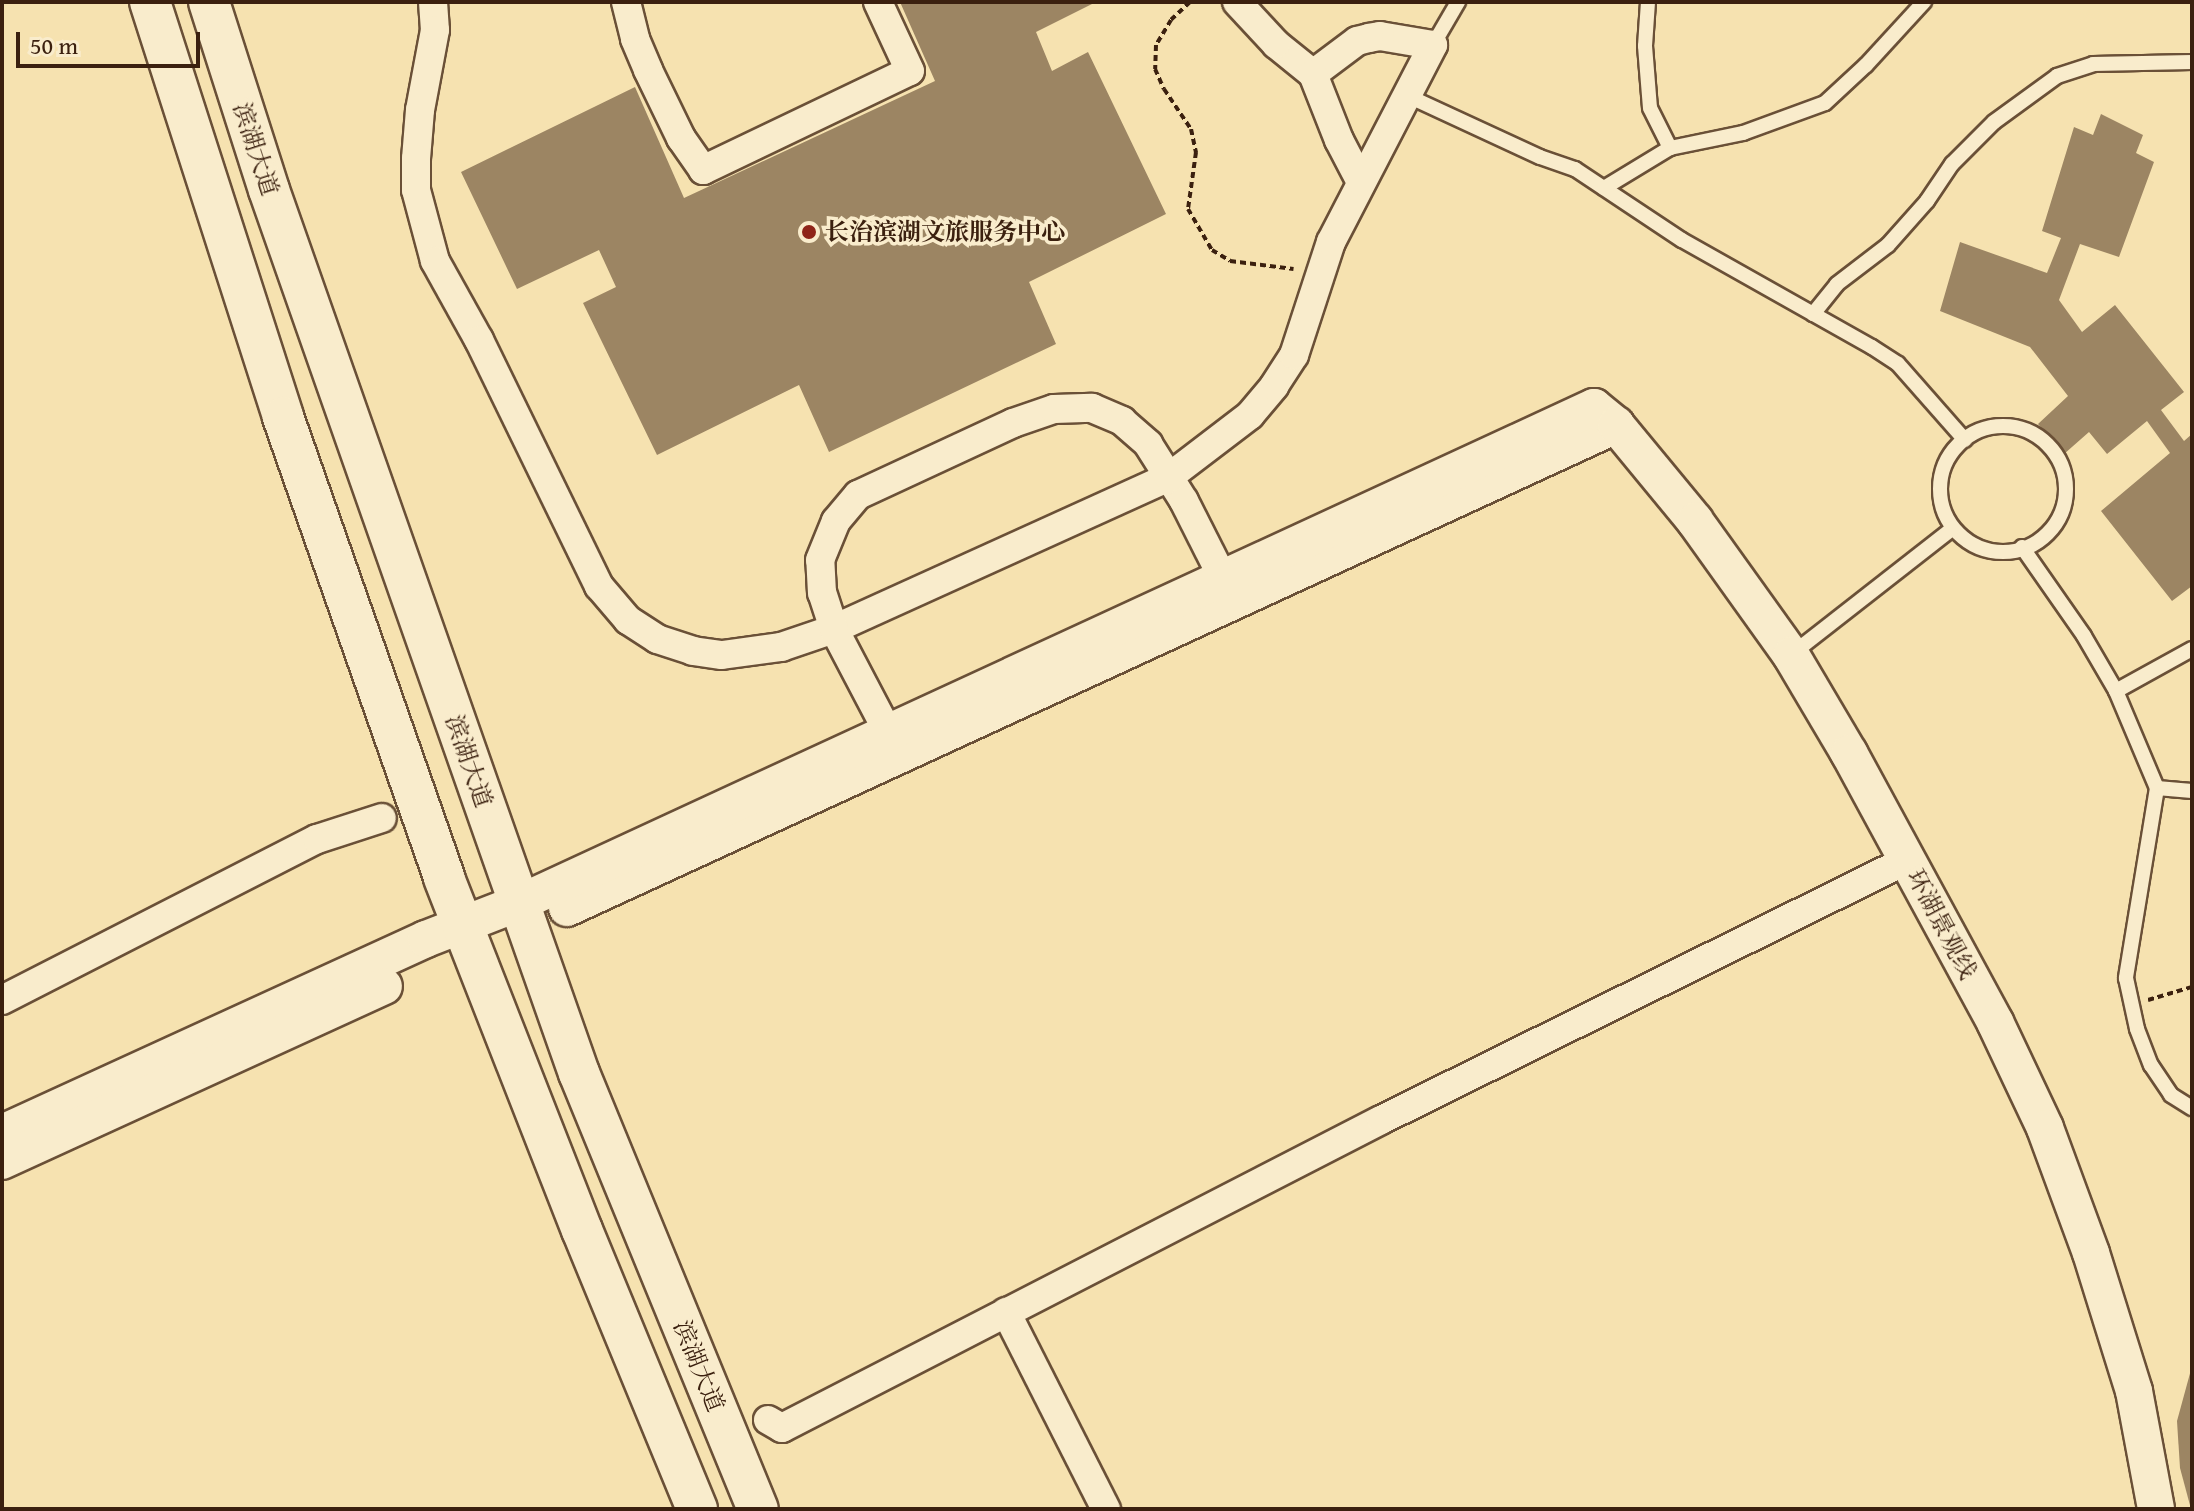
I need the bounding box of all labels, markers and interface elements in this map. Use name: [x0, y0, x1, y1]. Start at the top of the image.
scale bar: [20, 16, 204, 66]
text: 50 m: [30, 28, 78, 63]
street label: 滨湖大道: [227, 99, 285, 199]
place label: 长治滨湖文旅服务中心: [825, 218, 1065, 246]
marker: 长治滨湖文旅服务中心: [800, 223, 818, 241]
street label: 滨湖大道: [440, 711, 498, 811]
street label: 环湖景观线: [1901, 864, 1983, 984]
street label: 滨湖大道: [668, 1316, 730, 1416]

